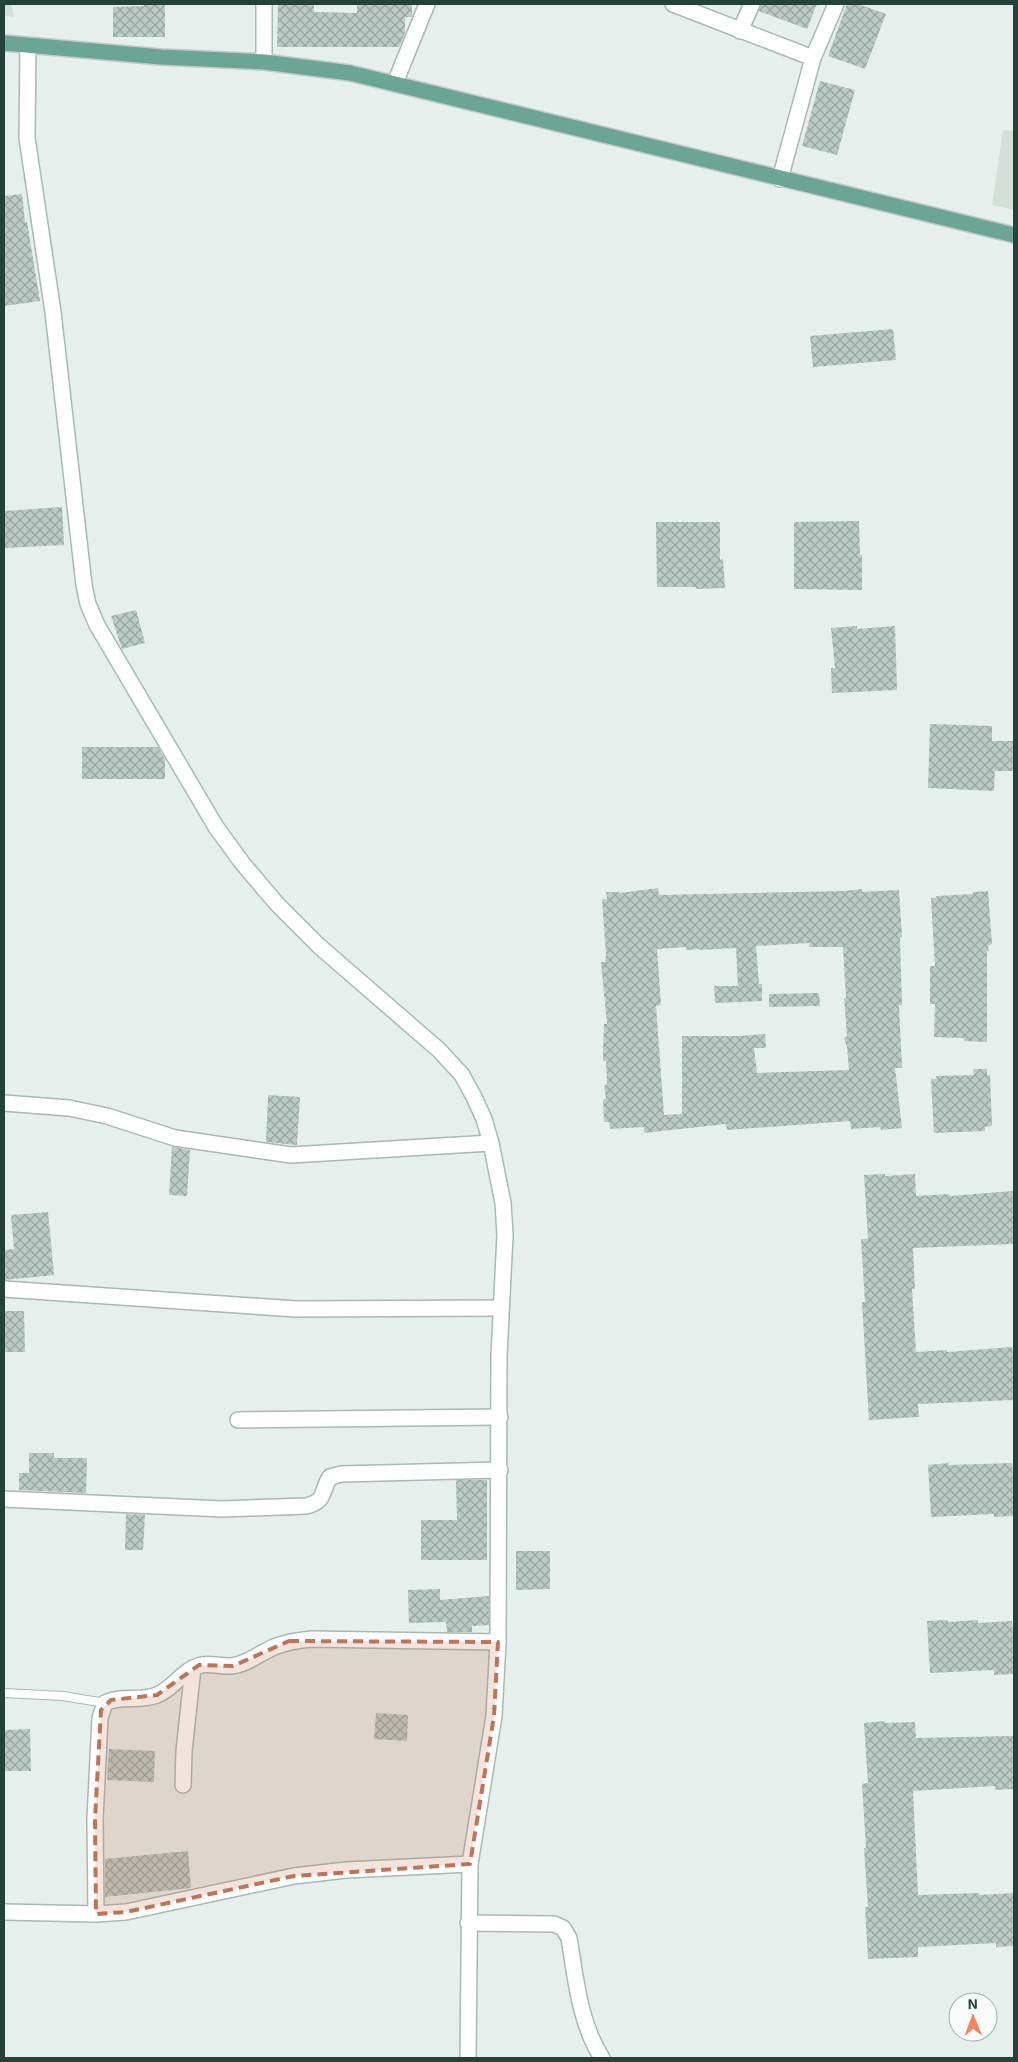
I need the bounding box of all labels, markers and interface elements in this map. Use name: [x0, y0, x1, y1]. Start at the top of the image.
north arrow: [948, 1992, 998, 2042]
text: N: [968, 1995, 978, 2012]

